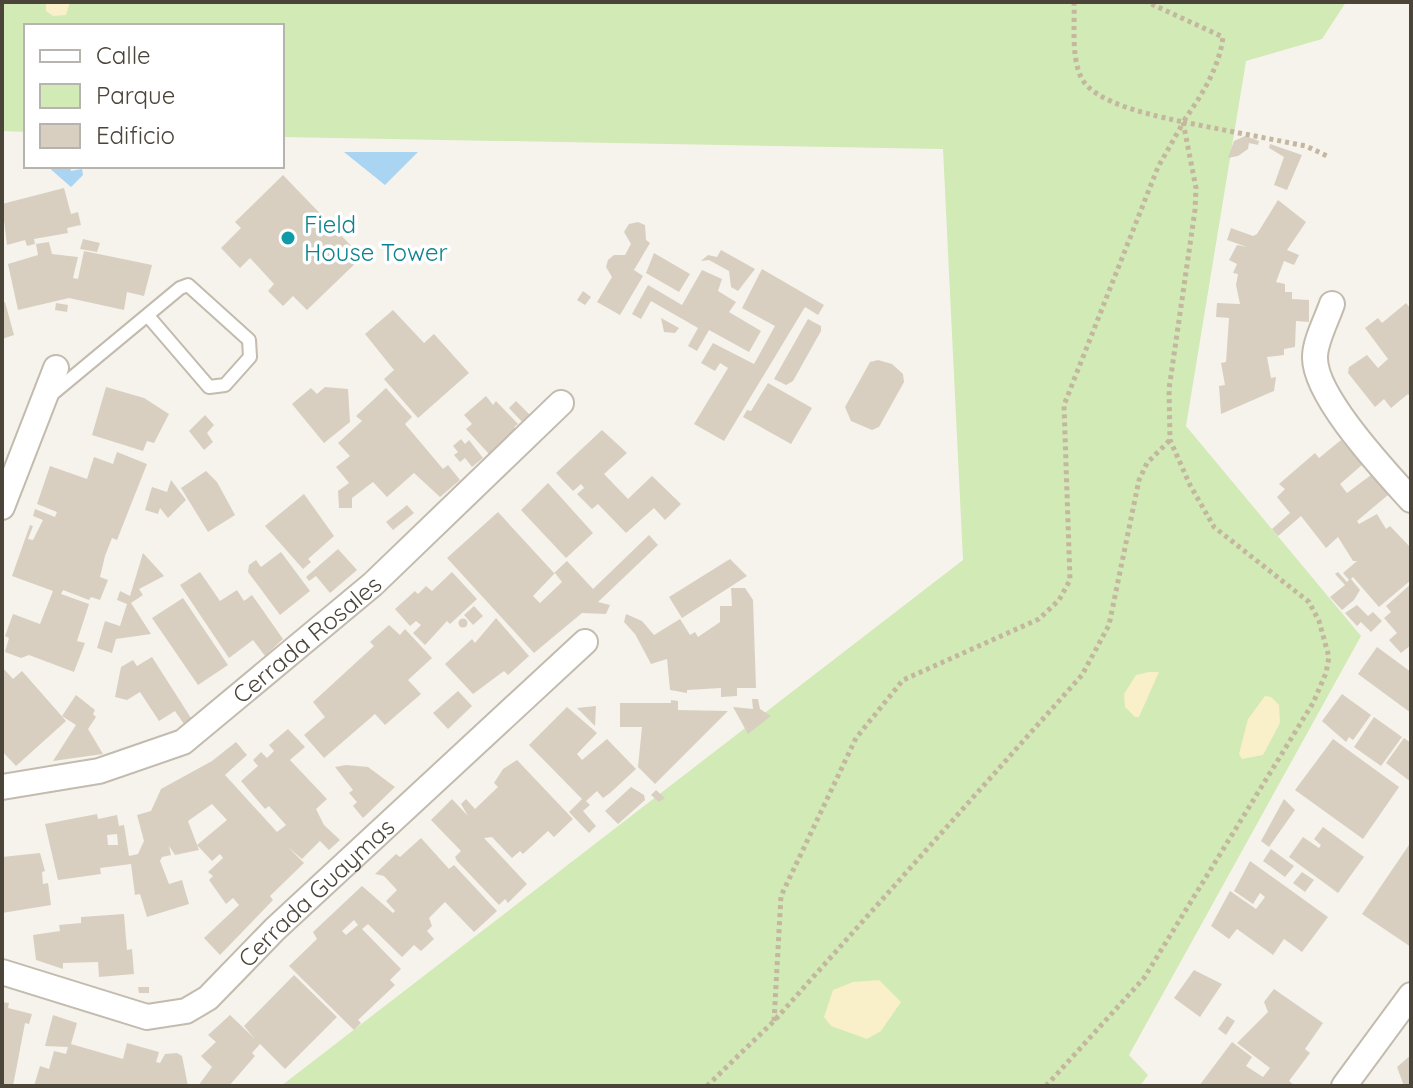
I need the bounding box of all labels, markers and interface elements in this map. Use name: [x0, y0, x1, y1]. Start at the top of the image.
legend: [24, 24, 284, 168]
text: Calle: [96, 40, 151, 70]
text: Parque: [96, 80, 175, 110]
text: Edificio: [96, 120, 175, 150]
place label: Field House Tower: [304, 209, 448, 267]
marker: Field House Tower: [279, 229, 297, 247]
street label: Cerrada Rosales: [226, 569, 388, 710]
street label: Cerrada Guaymas: [232, 811, 400, 973]

